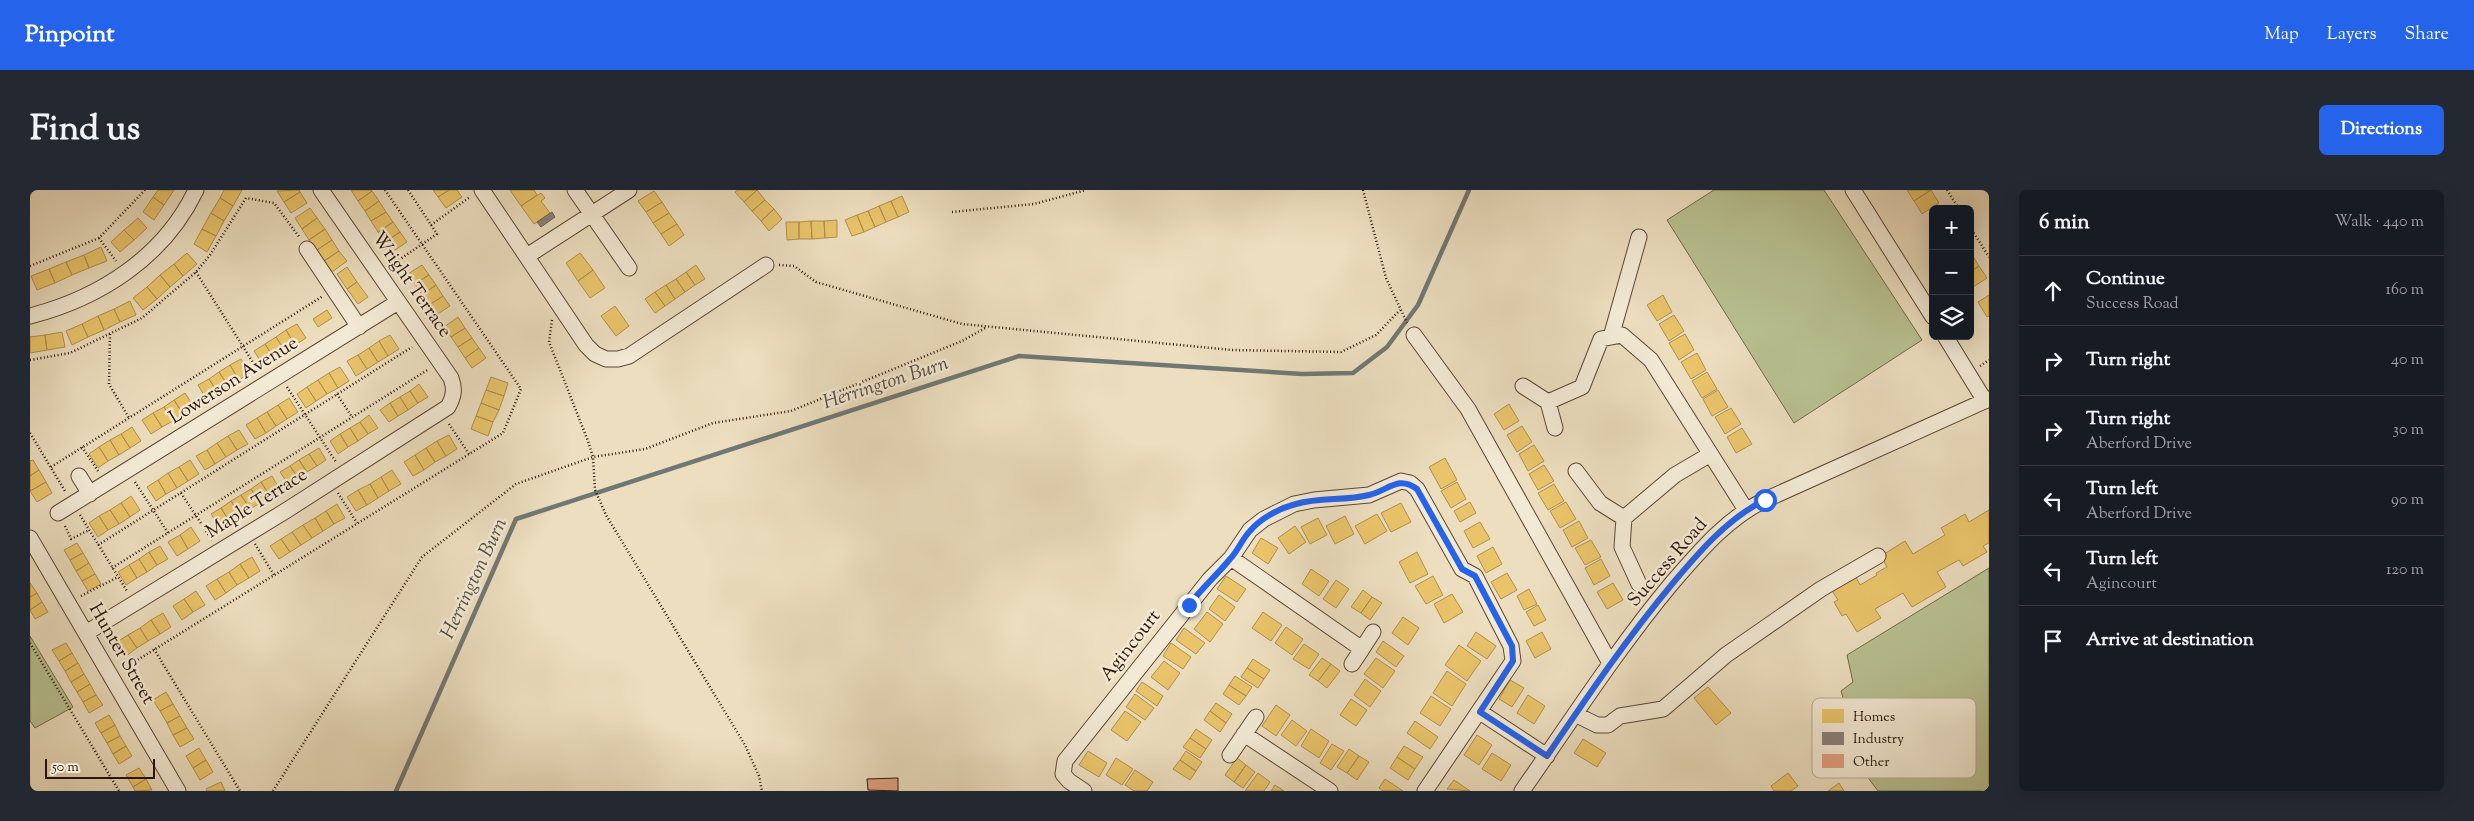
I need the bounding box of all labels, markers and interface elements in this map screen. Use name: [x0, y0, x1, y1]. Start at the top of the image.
text: Pinpoint: [25, 18, 114, 52]
text: Map: [2264, 22, 2299, 48]
text: Layers: [2327, 22, 2377, 48]
text: Share: [2405, 22, 2449, 48]
text: Find us: [30, 105, 140, 156]
button: Directions: [2319, 105, 2444, 155]
map controls: [1929, 205, 1974, 340]
button: +: [1929, 205, 1974, 250]
text: 6 min: [2039, 208, 2090, 238]
text: Walk · 440 m: [2335, 211, 2424, 234]
street label: Wright Terrace: [364, 227, 458, 344]
button: −: [1929, 250, 1974, 295]
text: Continue: [2086, 266, 2165, 293]
icon: ahead: [2039, 277, 2067, 305]
text: 160 m: [2386, 279, 2424, 302]
text: Success Road: [2086, 293, 2179, 316]
button: layers: [1929, 295, 1974, 340]
street label: Lowerson Avenue: [164, 330, 304, 432]
icon: right: [2039, 347, 2067, 375]
text: Turn right: [2086, 347, 2170, 374]
text: 40 m: [2391, 349, 2424, 372]
water label: Herrington Burn: [819, 350, 953, 418]
text: Turn right: [2086, 406, 2170, 433]
icon: right: [2039, 417, 2067, 445]
text: 30 m: [2393, 419, 2424, 442]
text: Aberford Drive: [2086, 433, 2192, 456]
street label: Maple Terrace: [201, 462, 313, 546]
text: Turn left: [2086, 476, 2158, 503]
icon: left: [2039, 487, 2067, 515]
route start: [1754, 489, 1777, 512]
text: 90 m: [2391, 489, 2424, 512]
text: Aberford Drive: [2086, 503, 2192, 526]
street label: Success Road: [1622, 512, 1714, 613]
water label: Herrington Burn: [434, 513, 516, 644]
text: Turn left: [2086, 546, 2158, 573]
icon: left: [2039, 557, 2067, 585]
text: 120 m: [2386, 559, 2424, 582]
text: Agincourt: [2086, 573, 2157, 596]
route end: [1178, 594, 1201, 617]
street label: Hunter Street: [81, 598, 161, 710]
street label: Agincourt: [1094, 604, 1168, 688]
icon: arrive: [2039, 627, 2067, 655]
text: Arrive at destination: [2086, 627, 2254, 654]
legend: [1812, 698, 1976, 778]
text: Homes: [1853, 708, 1895, 728]
text: Industry: [1853, 730, 1904, 750]
text: Other: [1853, 753, 1890, 773]
scale bar: [45, 756, 155, 779]
text: 50 m: [52, 758, 79, 778]

